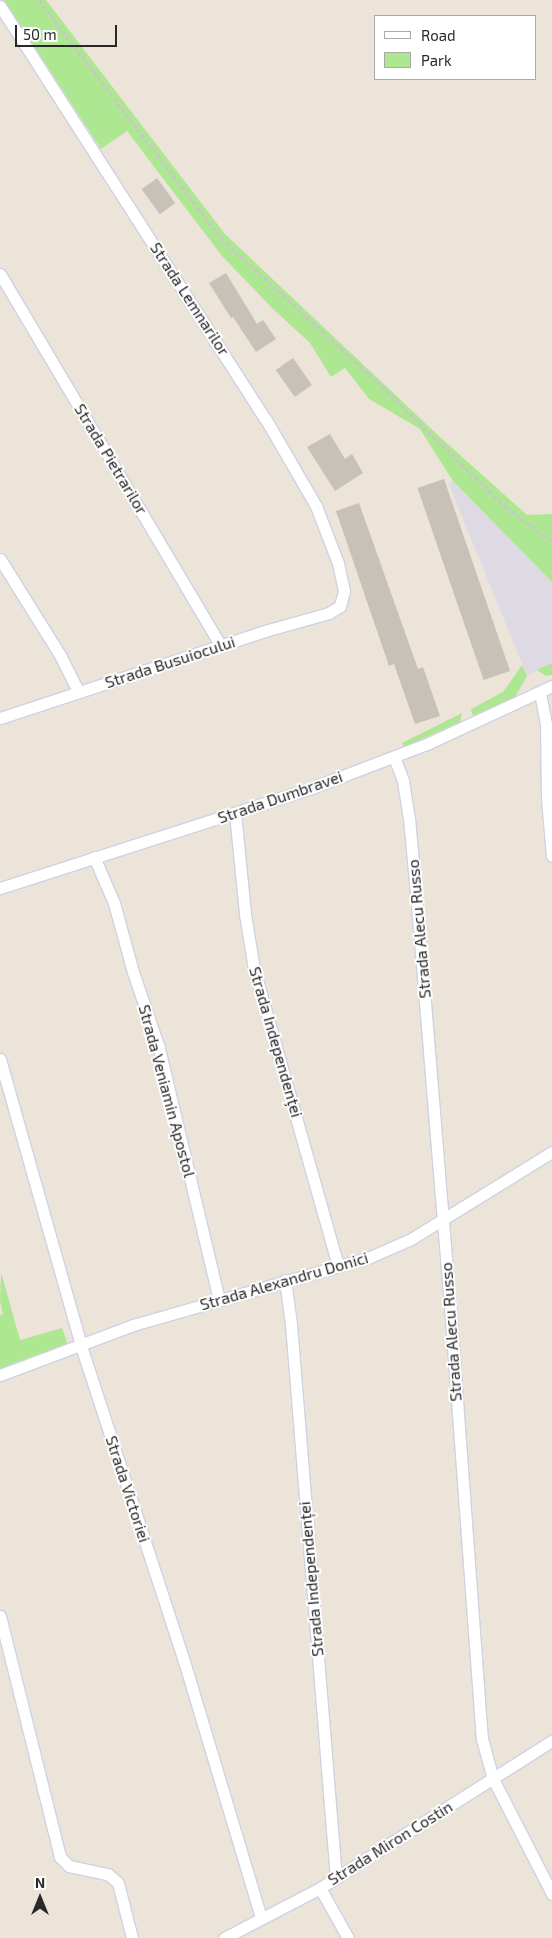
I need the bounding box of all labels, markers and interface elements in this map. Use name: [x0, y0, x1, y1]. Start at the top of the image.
scale bar: [18, 15, 120, 47]
legend: [374, 15, 537, 80]
text: 50 m: [23, 25, 57, 43]
text: Road: [421, 26, 456, 44]
text: Park: [421, 51, 452, 69]
street label: Strada Lemnarilor: [146, 239, 234, 359]
street label: Strada Pietrarilor: [70, 400, 152, 518]
street label: Strada Busuiocului: [102, 632, 238, 692]
street label: Strada Dumbravei: [215, 767, 345, 827]
street label: Strada Alecu Russo: [403, 859, 435, 999]
street label: Strada Independenţei: [245, 964, 307, 1120]
street label: Strada Veniamin Apostol: [135, 1002, 199, 1180]
street label: Strada Alexandru Donici: [197, 1248, 371, 1314]
street label: Strada Alecu Russo: [437, 1262, 465, 1402]
street label: Strada Victoriei: [102, 1433, 154, 1545]
street label: Strada Independenței: [295, 1501, 327, 1657]
street label: Strada Miron Costin: [324, 1797, 456, 1889]
north arrow: [15, 1873, 65, 1923]
text: N: [35, 1874, 45, 1891]

